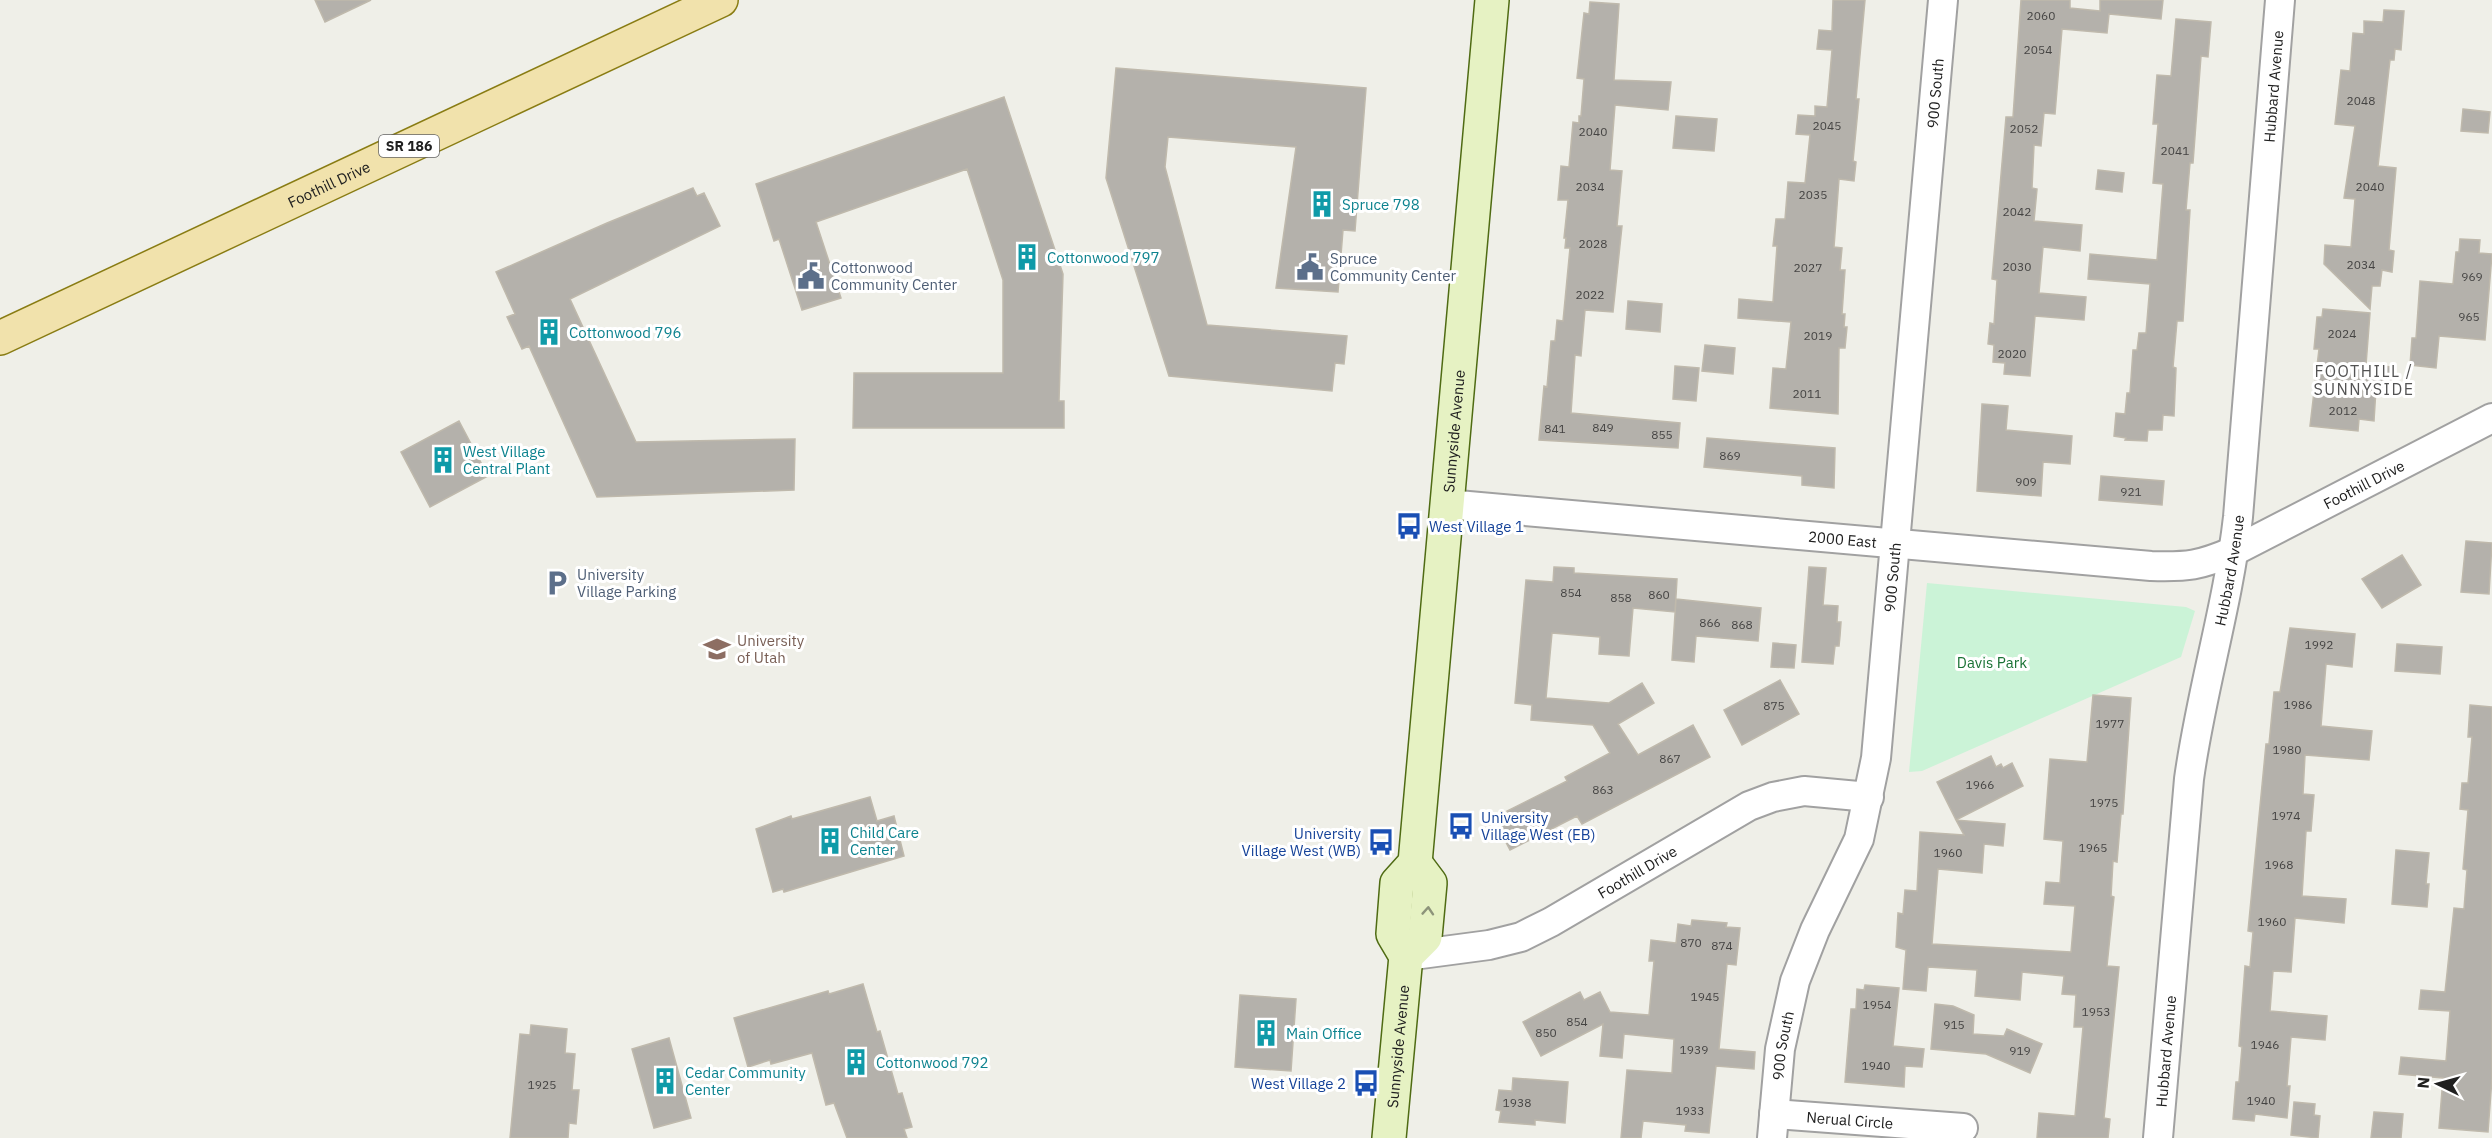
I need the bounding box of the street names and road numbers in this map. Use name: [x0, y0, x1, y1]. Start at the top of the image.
street label: Hubbard Avenue: [2259, 30, 2287, 143]
street label: 900 South: [1922, 57, 1947, 129]
road number: SR 186: [379, 135, 439, 157]
street label: Foothill Drive: [284, 156, 373, 211]
street label: Sunnyside Avenue: [1439, 369, 1468, 493]
street label: Foothill Drive: [2320, 455, 2408, 513]
street label: Hubbard Avenue: [2210, 514, 2248, 627]
street label: 2000 East: [1807, 526, 1878, 551]
street label: 900 South: [1879, 542, 1905, 613]
street label: Foothill Drive: [1594, 841, 1680, 902]
street label: Sunnyside Avenue: [1382, 984, 1413, 1109]
street label: Hubbard Avenue: [2151, 995, 2180, 1108]
street label: 900 South: [1768, 1009, 1798, 1081]
street label: Nerual Circle: [1806, 1107, 1894, 1132]

